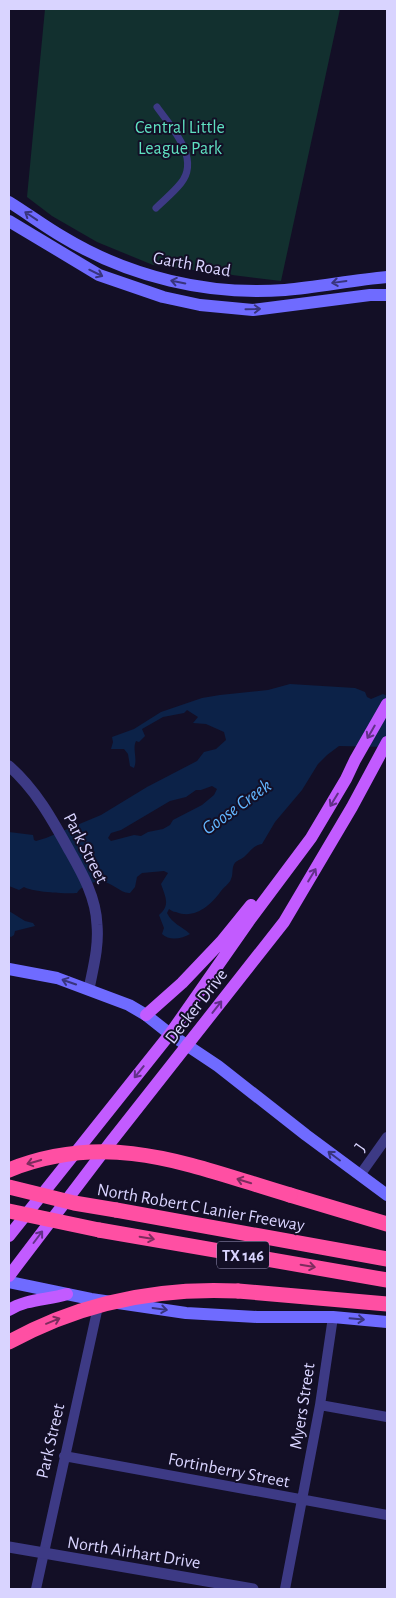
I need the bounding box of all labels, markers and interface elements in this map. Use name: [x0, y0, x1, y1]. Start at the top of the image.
park label: Central Little League Park: [135, 119, 225, 158]
one-way arrow: [24, 211, 38, 221]
street label: Garth Road: [152, 249, 232, 281]
one-way arrow: [88, 269, 103, 278]
one-way arrow: [170, 276, 186, 286]
one-way arrow: [331, 278, 347, 288]
one-way arrow: [244, 304, 261, 314]
one-way arrow: [366, 725, 376, 740]
water label: Goose Creek: [199, 776, 275, 839]
one-way arrow: [328, 792, 338, 806]
street label: Park Street: [60, 810, 111, 887]
one-way arrow: [307, 868, 317, 883]
street label: Decker Drive: [162, 966, 231, 1047]
one-way arrow: [62, 977, 77, 986]
one-way arrow: [212, 1001, 223, 1014]
one-way arrow: [134, 1065, 145, 1078]
street label: J: [352, 1140, 370, 1155]
one-way arrow: [328, 1151, 341, 1162]
one-way arrow: [26, 1157, 42, 1167]
one-way arrow: [236, 1175, 252, 1185]
street label: North Robert C Lanier Freeway: [96, 1181, 306, 1235]
one-way arrow: [33, 1231, 44, 1244]
one-way arrow: [139, 1234, 155, 1244]
road number: TX 146: [217, 1242, 269, 1268]
one-way arrow: [299, 1261, 315, 1271]
one-way arrow: [152, 1304, 168, 1314]
one-way arrow: [349, 1314, 365, 1324]
one-way arrow: [45, 1315, 60, 1325]
street label: Myers Street: [287, 1361, 319, 1451]
street label: Park Street: [34, 1402, 68, 1480]
street label: Fortinberry Street: [166, 1450, 291, 1492]
street label: North Airhart Drive: [66, 1534, 202, 1572]

